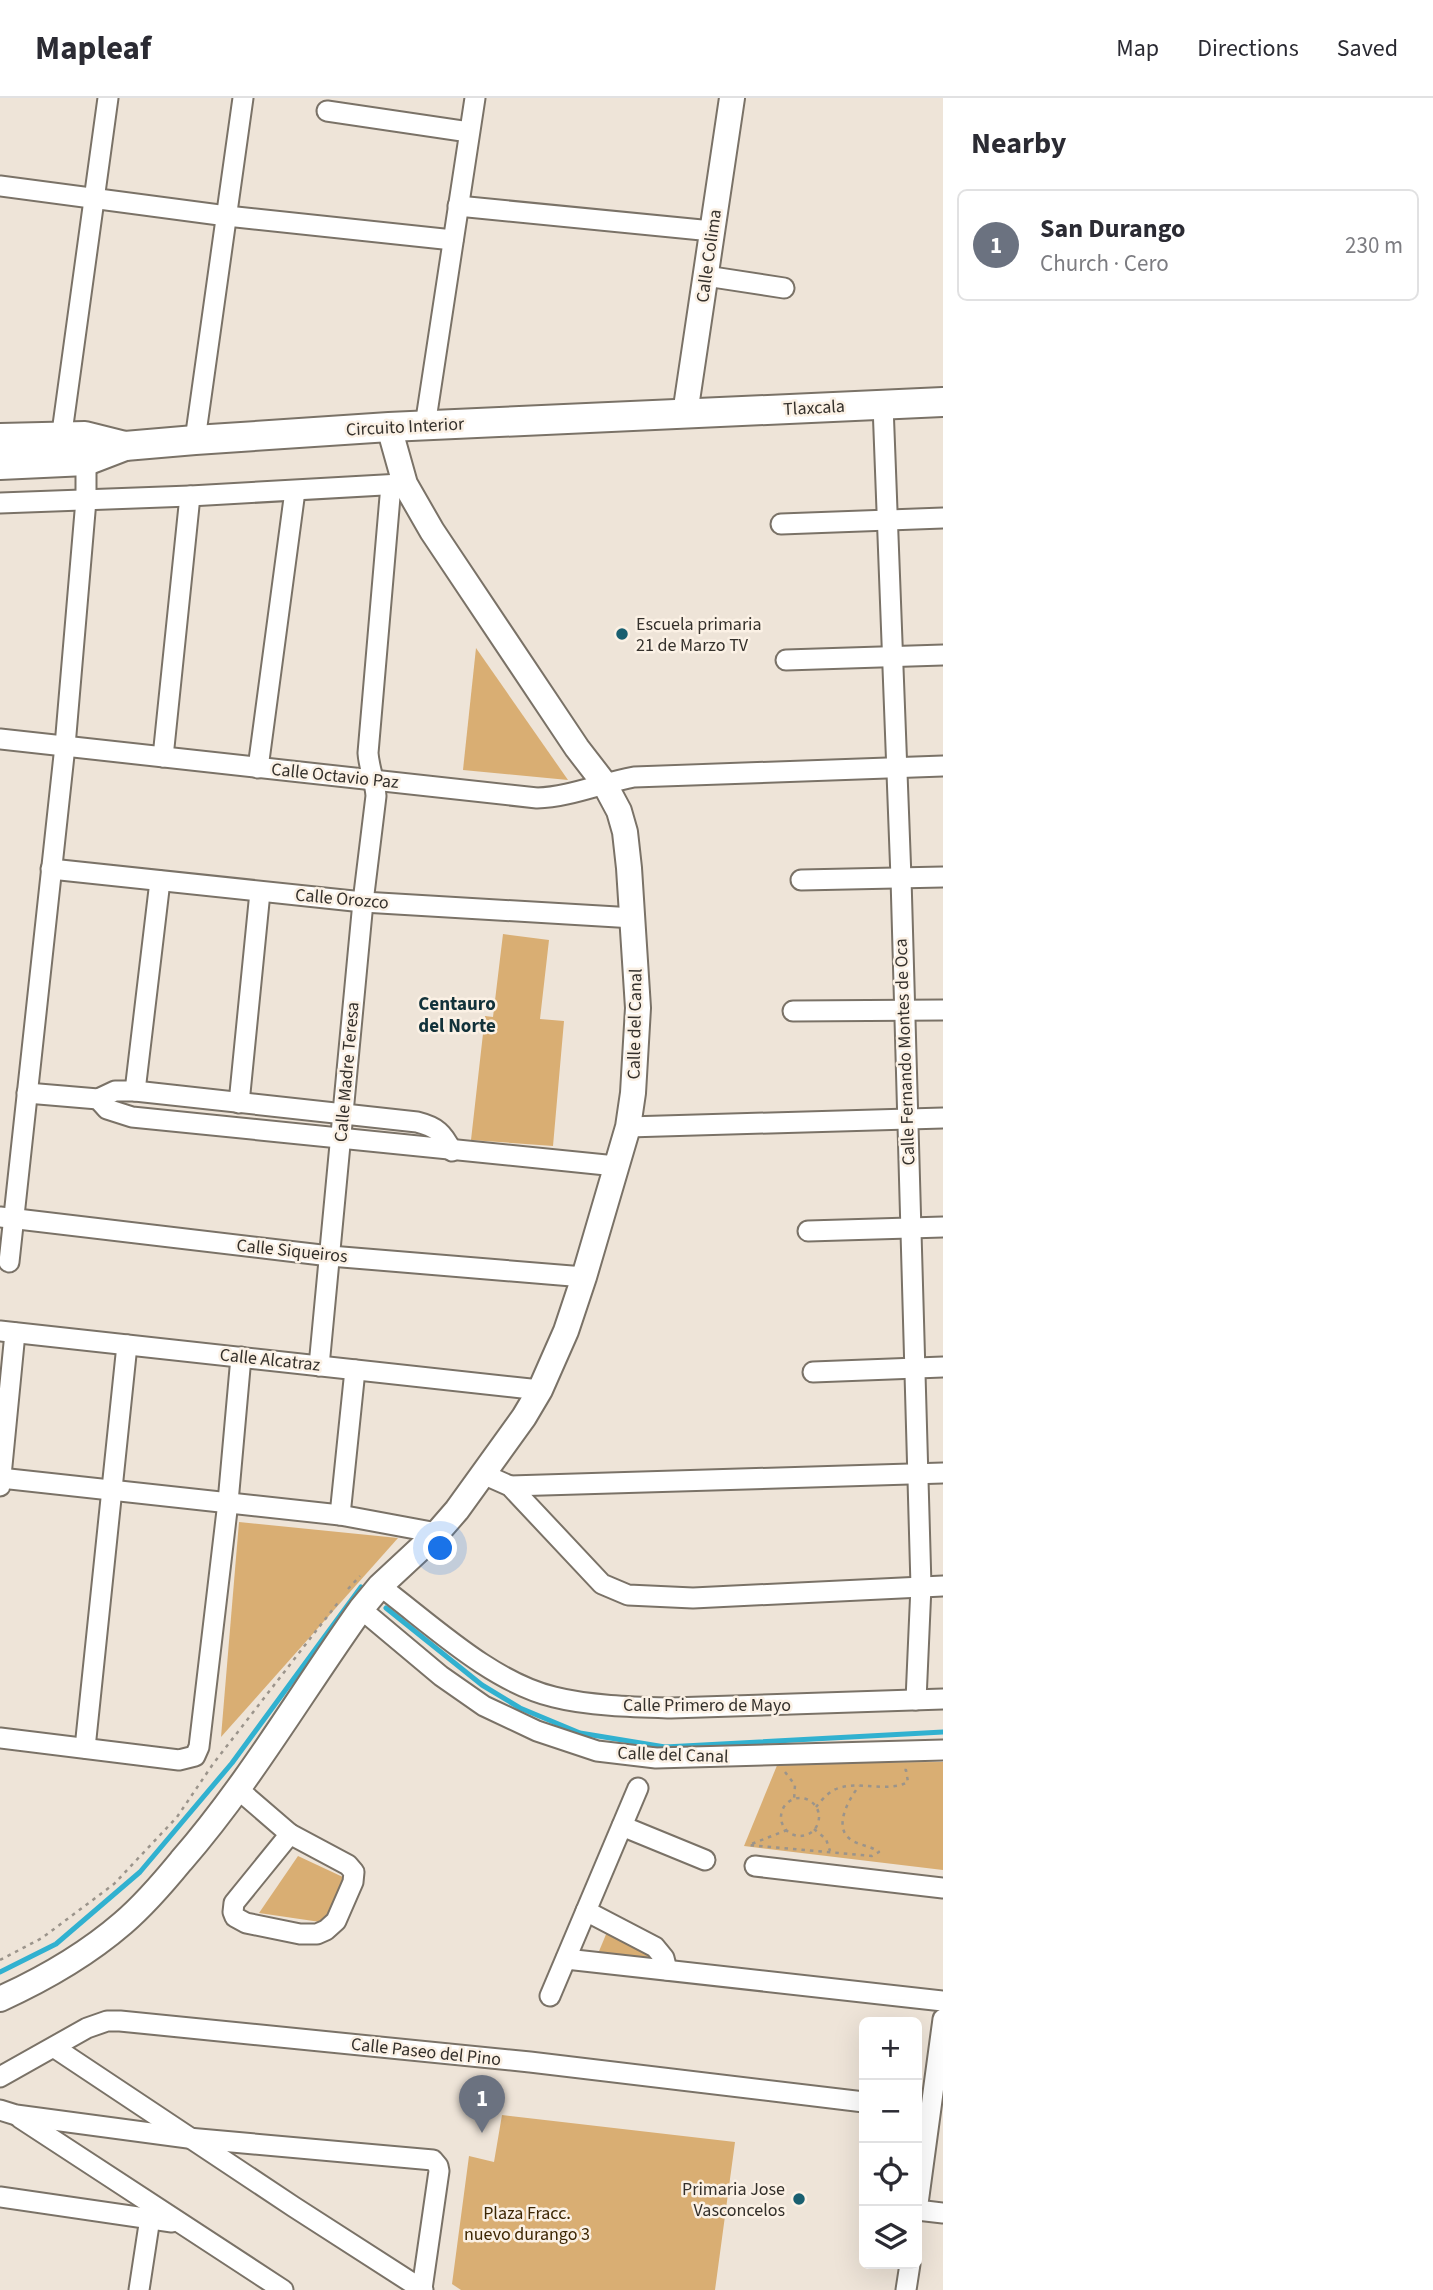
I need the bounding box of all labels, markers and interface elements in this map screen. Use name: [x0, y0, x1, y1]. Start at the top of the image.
text: Mapleaf: [35, 25, 151, 72]
text: Map: [1116, 31, 1159, 66]
text: Directions: [1197, 31, 1299, 66]
text: Saved: [1337, 31, 1398, 66]
text: Nearby: [971, 122, 1066, 165]
street label: Calle Colima: [690, 208, 728, 304]
text: San Durango: [1040, 210, 1186, 247]
text: 1: [990, 229, 1002, 262]
text: 230 m: [1345, 229, 1403, 262]
text: Church · Cero: [1040, 247, 1169, 280]
street label: Tlaxcala: [782, 394, 846, 422]
street label: Circuito Interior: [345, 411, 466, 443]
place label: Escuela primaria 21 de Marzo TV: [636, 612, 762, 658]
marker: Escuela primaria 21 de Marzo TV: [614, 626, 630, 642]
street label: Calle Octavio Paz: [270, 757, 400, 795]
street label: Calle Orozco: [294, 882, 390, 916]
street label: Calle Fernando Montes de Oca: [889, 938, 921, 1166]
street label: Calle del Canal: [622, 968, 648, 1080]
district label: Centauro del Norte: [418, 991, 496, 1040]
street label: Calle Madre Teresa: [328, 1001, 366, 1143]
street label: Calle Siqueiros: [235, 1233, 349, 1269]
street label: Calle Alcatraz: [219, 1342, 322, 1378]
your location: [423, 1531, 457, 1565]
street label: Calle Primero de Mayo: [623, 1693, 791, 1718]
street label: Calle del Canal: [617, 1741, 729, 1769]
map controls: [859, 2017, 922, 2269]
button: +: [859, 2017, 922, 2080]
street label: Calle Paseo del Pino: [350, 2032, 502, 2072]
pin: 1: [459, 2075, 505, 2133]
button: −: [859, 2080, 922, 2143]
button: locate: [859, 2143, 922, 2206]
place label: Primaria Jose Vasconcelos: [682, 2177, 785, 2223]
marker: Primaria Jose Vasconcelos: [791, 2191, 807, 2207]
park label: Plaza Fracc. nuevo durango 3: [464, 2201, 590, 2247]
button: layers: [859, 2206, 922, 2269]

